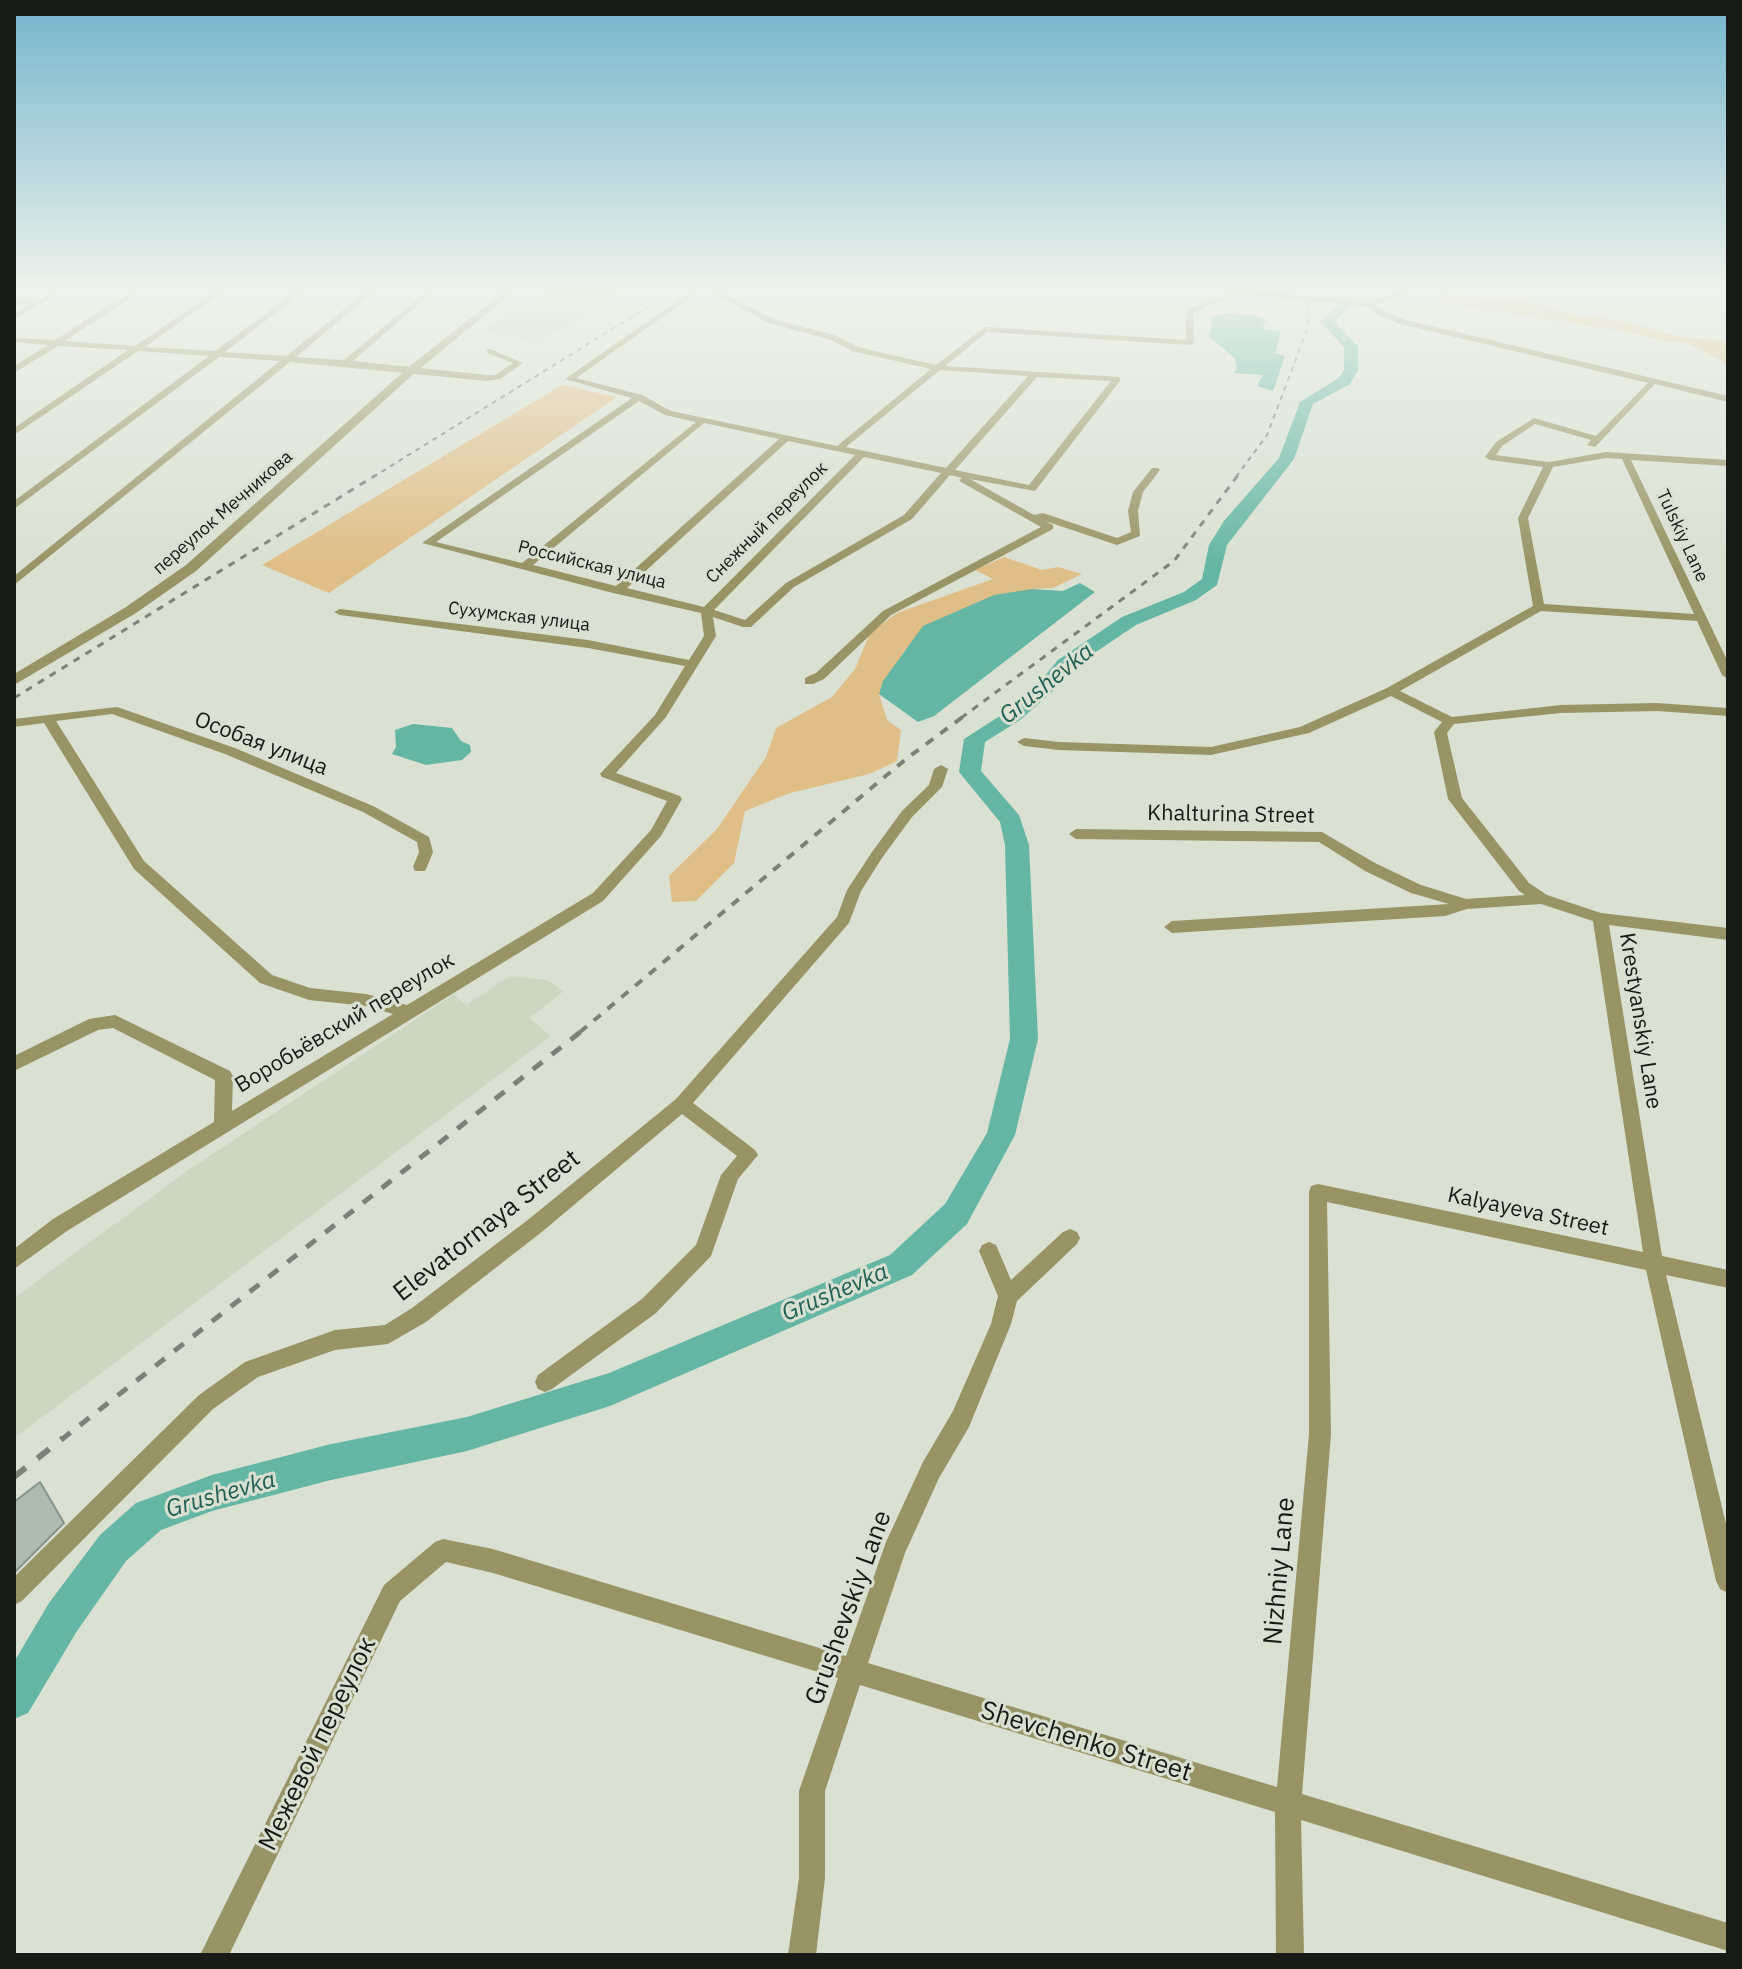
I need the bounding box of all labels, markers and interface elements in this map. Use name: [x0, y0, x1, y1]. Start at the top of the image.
street label: переулок Мечникова: [149, 446, 297, 580]
street label: Снежный переулок: [702, 458, 832, 588]
street label: Tulskiy Lane: [1651, 486, 1713, 586]
street label: Российская улица: [516, 536, 668, 594]
street label: Сухумская улица: [447, 598, 591, 636]
water label: Grushevka: [994, 637, 1100, 731]
street label: Особая улица: [190, 706, 332, 782]
street label: Khalturina Street: [1147, 800, 1315, 830]
street label: Krestyanskiy Lane: [1613, 931, 1667, 1111]
street label: Воробьёвский переулок: [231, 947, 459, 1099]
street label: Elevatornaya Street: [387, 1143, 587, 1309]
street label: Kalyayeva Street: [1445, 1182, 1611, 1242]
water label: Grushevka: [778, 1258, 892, 1328]
water label: Grushevka: [163, 1466, 279, 1524]
street label: Nizhniy Lane: [1258, 1496, 1302, 1646]
street label: Grushevskiy Lane: [799, 1507, 899, 1709]
street label: Межевой переулок: [253, 1632, 383, 1856]
street label: Shevchenko Street: [977, 1695, 1195, 1789]

